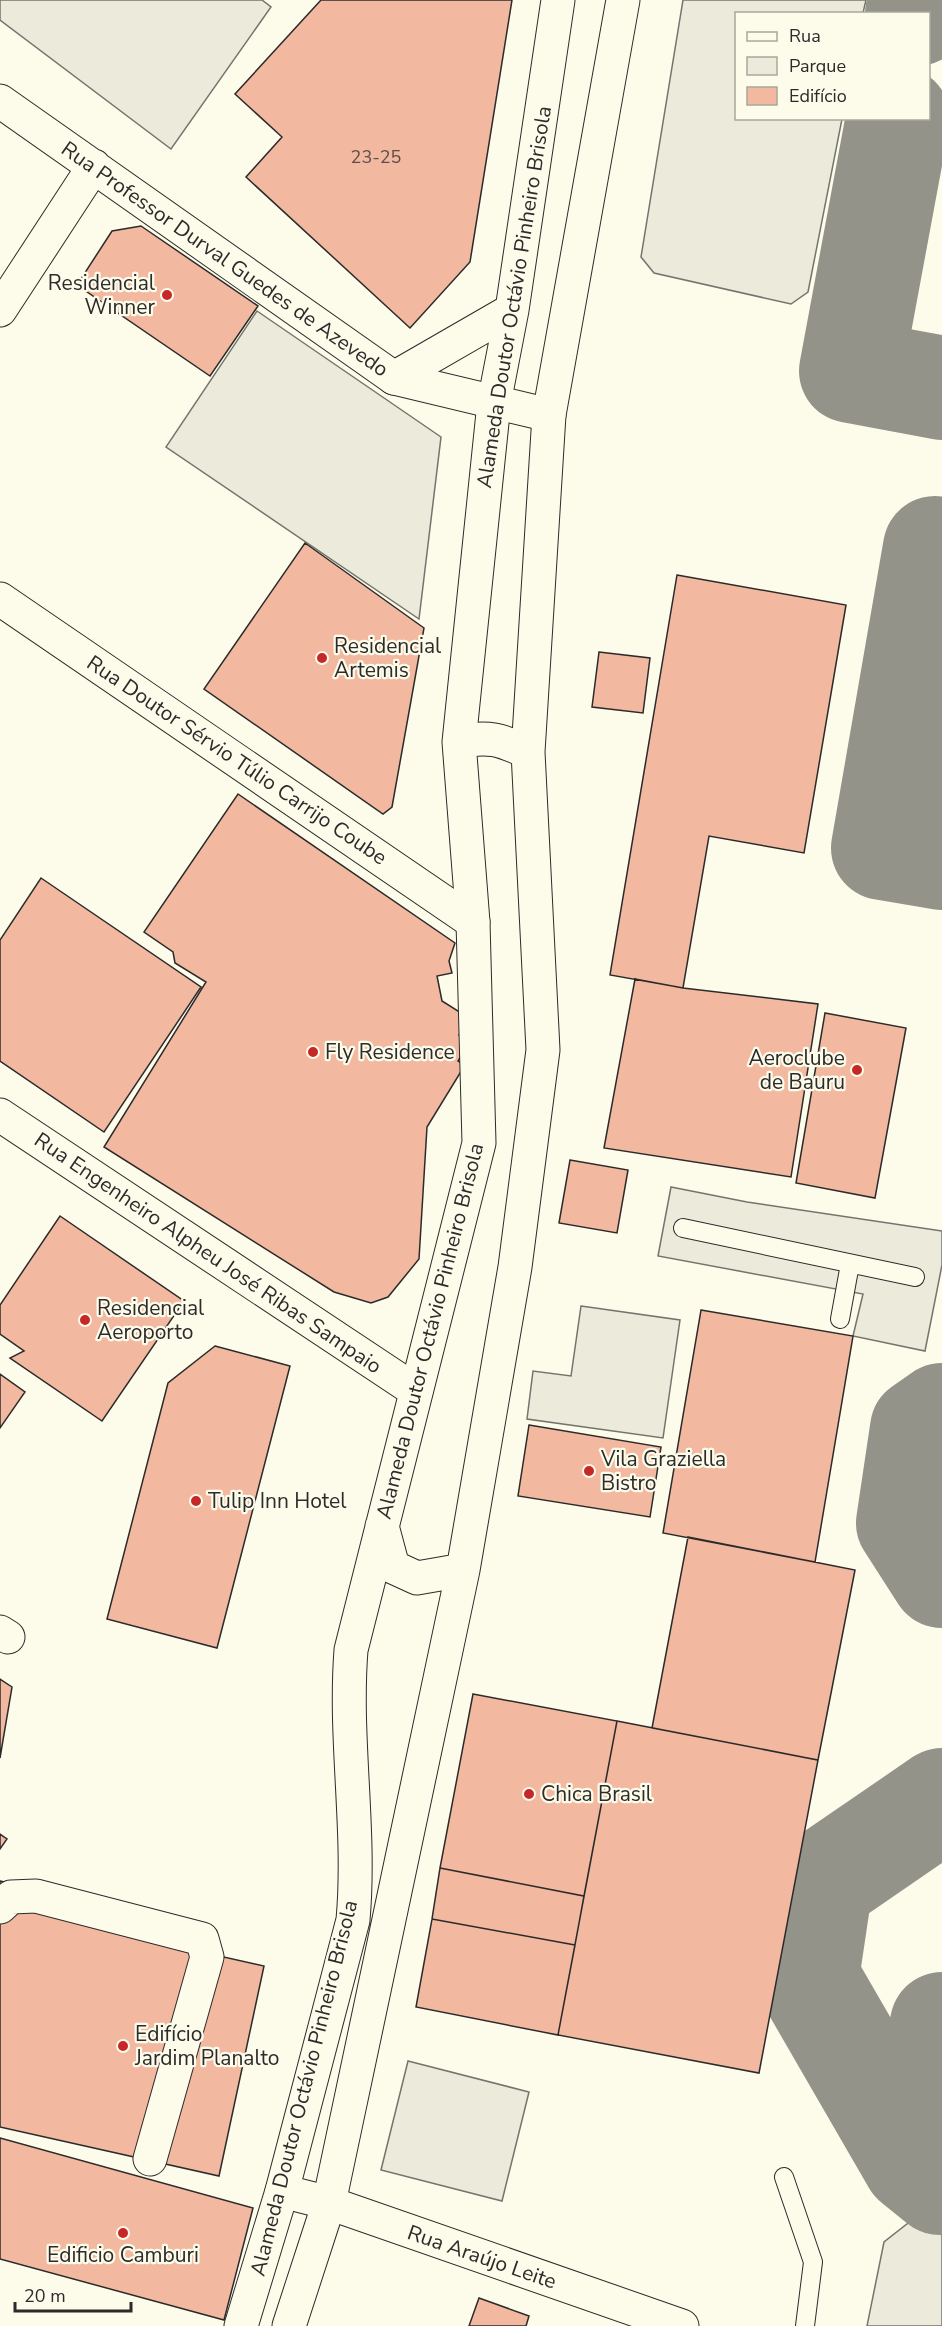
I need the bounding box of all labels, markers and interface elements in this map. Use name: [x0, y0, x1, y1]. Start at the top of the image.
legend: [735, 12, 930, 120]
text: Rua: [789, 24, 821, 48]
text: Parque: [789, 54, 846, 78]
text: Edifício: [789, 84, 847, 108]
street label: Alameda Doutor Octávio Pinheiro Brisola: [470, 104, 558, 490]
street label: Rua Professor Durval Guedes de Azevedo: [56, 135, 394, 383]
house number: 23-25: [351, 145, 401, 169]
place label: Residencial Winner: [48, 269, 156, 321]
marker: Residencial Winner: [160, 288, 174, 302]
place label: Residencial Artemis: [334, 632, 442, 684]
street label: Rua Doutor Sérvio Túlio Carrijo Coube: [81, 649, 393, 871]
marker: Residencial Artemis: [315, 651, 329, 665]
place label: Fly Residence: [325, 1038, 455, 1066]
place label: Aeroclube de Bauru: [748, 1044, 845, 1096]
marker: Fly Residence: [306, 1045, 320, 1059]
marker: Aeroclube de Bauru: [850, 1063, 864, 1077]
street label: Rua Engenheiro Alpheu José Ribas Sampaio: [29, 1126, 387, 1380]
street label: Alameda Doutor Octávio Pinheiro Brisola: [370, 1140, 490, 1522]
place label: Residencial Aeroporto: [97, 1294, 205, 1346]
marker: Residencial Aeroporto: [78, 1313, 92, 1327]
place label: Vila Graziella Bistro: [600, 1445, 726, 1497]
marker: Vila Graziella Bistro: [582, 1464, 596, 1478]
place label: Tulip Inn Hotel: [208, 1487, 347, 1515]
marker: Tulip Inn Hotel: [189, 1494, 203, 1508]
place label: Chica Brasil: [541, 1780, 653, 1808]
marker: Chica Brasil: [522, 1787, 536, 1801]
street label: Alameda Doutor Octávio Pinheiro Brisola: [244, 1897, 364, 2279]
place label: Edifício Jardim Planalto: [134, 2020, 279, 2072]
marker: Edifício Jardim Planalto: [116, 2039, 130, 2053]
street label: Rua Araújo Leite: [404, 2218, 560, 2296]
marker: Edificio Camburi: [116, 2226, 130, 2240]
place label: Edificio Camburi: [47, 2241, 199, 2269]
scale bar: [15, 2275, 130, 2313]
text: 20 m: [24, 2284, 66, 2308]

